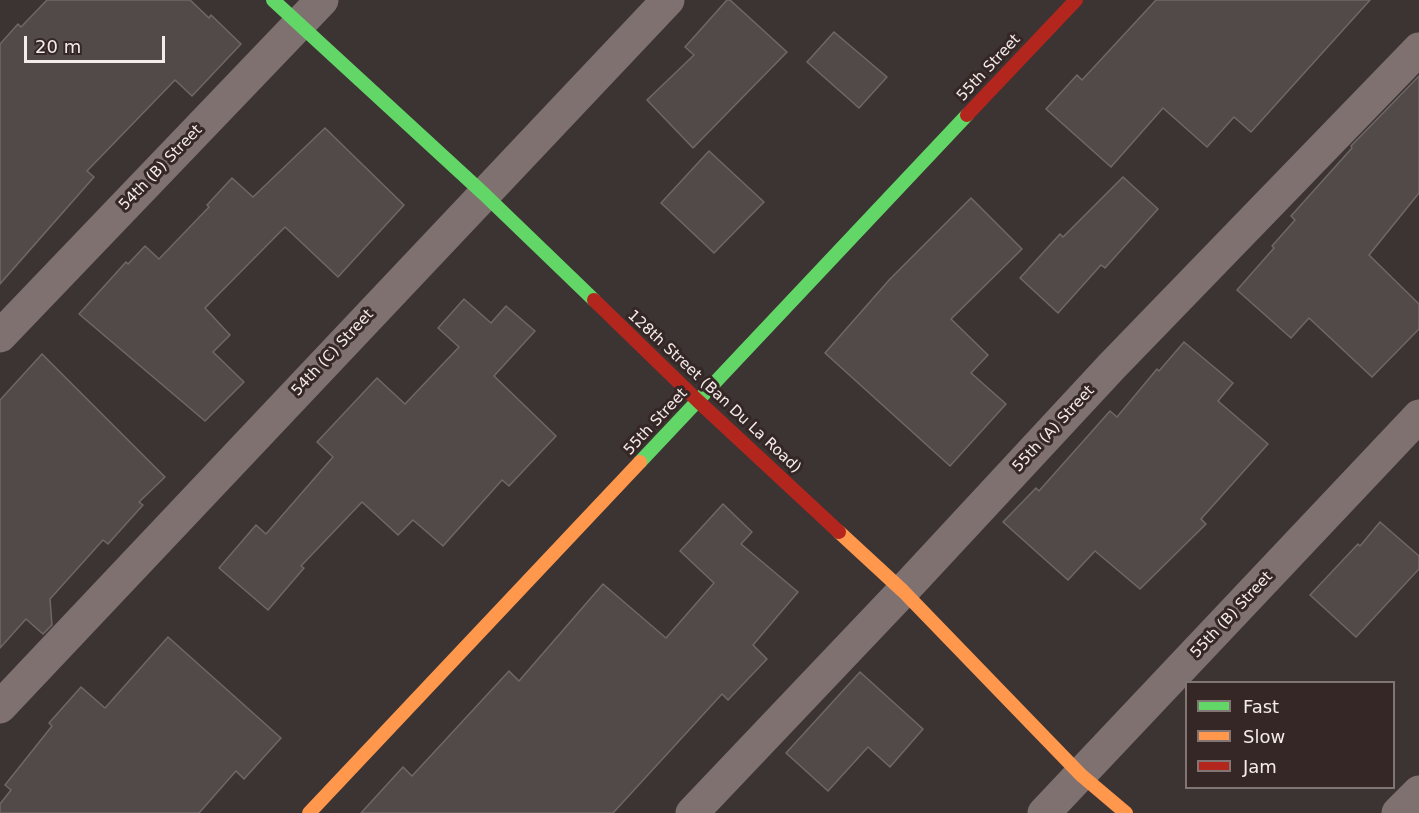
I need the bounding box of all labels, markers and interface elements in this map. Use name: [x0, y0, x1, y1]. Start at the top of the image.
scale bar: [27, 24, 168, 62]
street label: 55th Street: [953, 31, 1025, 105]
text: 20 m: [35, 36, 81, 57]
street label: 54th (B) Street: [116, 122, 206, 214]
street label: 54th (C) Street: [288, 306, 378, 400]
street label: 128th Street (Ban Du La Road): [624, 307, 804, 477]
street label: 55th (A) Street: [1009, 382, 1099, 476]
street label: 55th Street: [620, 385, 692, 459]
street label: 55th (B) Street: [1187, 568, 1277, 662]
legend: [1185, 681, 1395, 789]
text: Fast: [1243, 696, 1279, 717]
text: Slow: [1243, 726, 1285, 747]
text: Jam: [1243, 756, 1277, 777]

